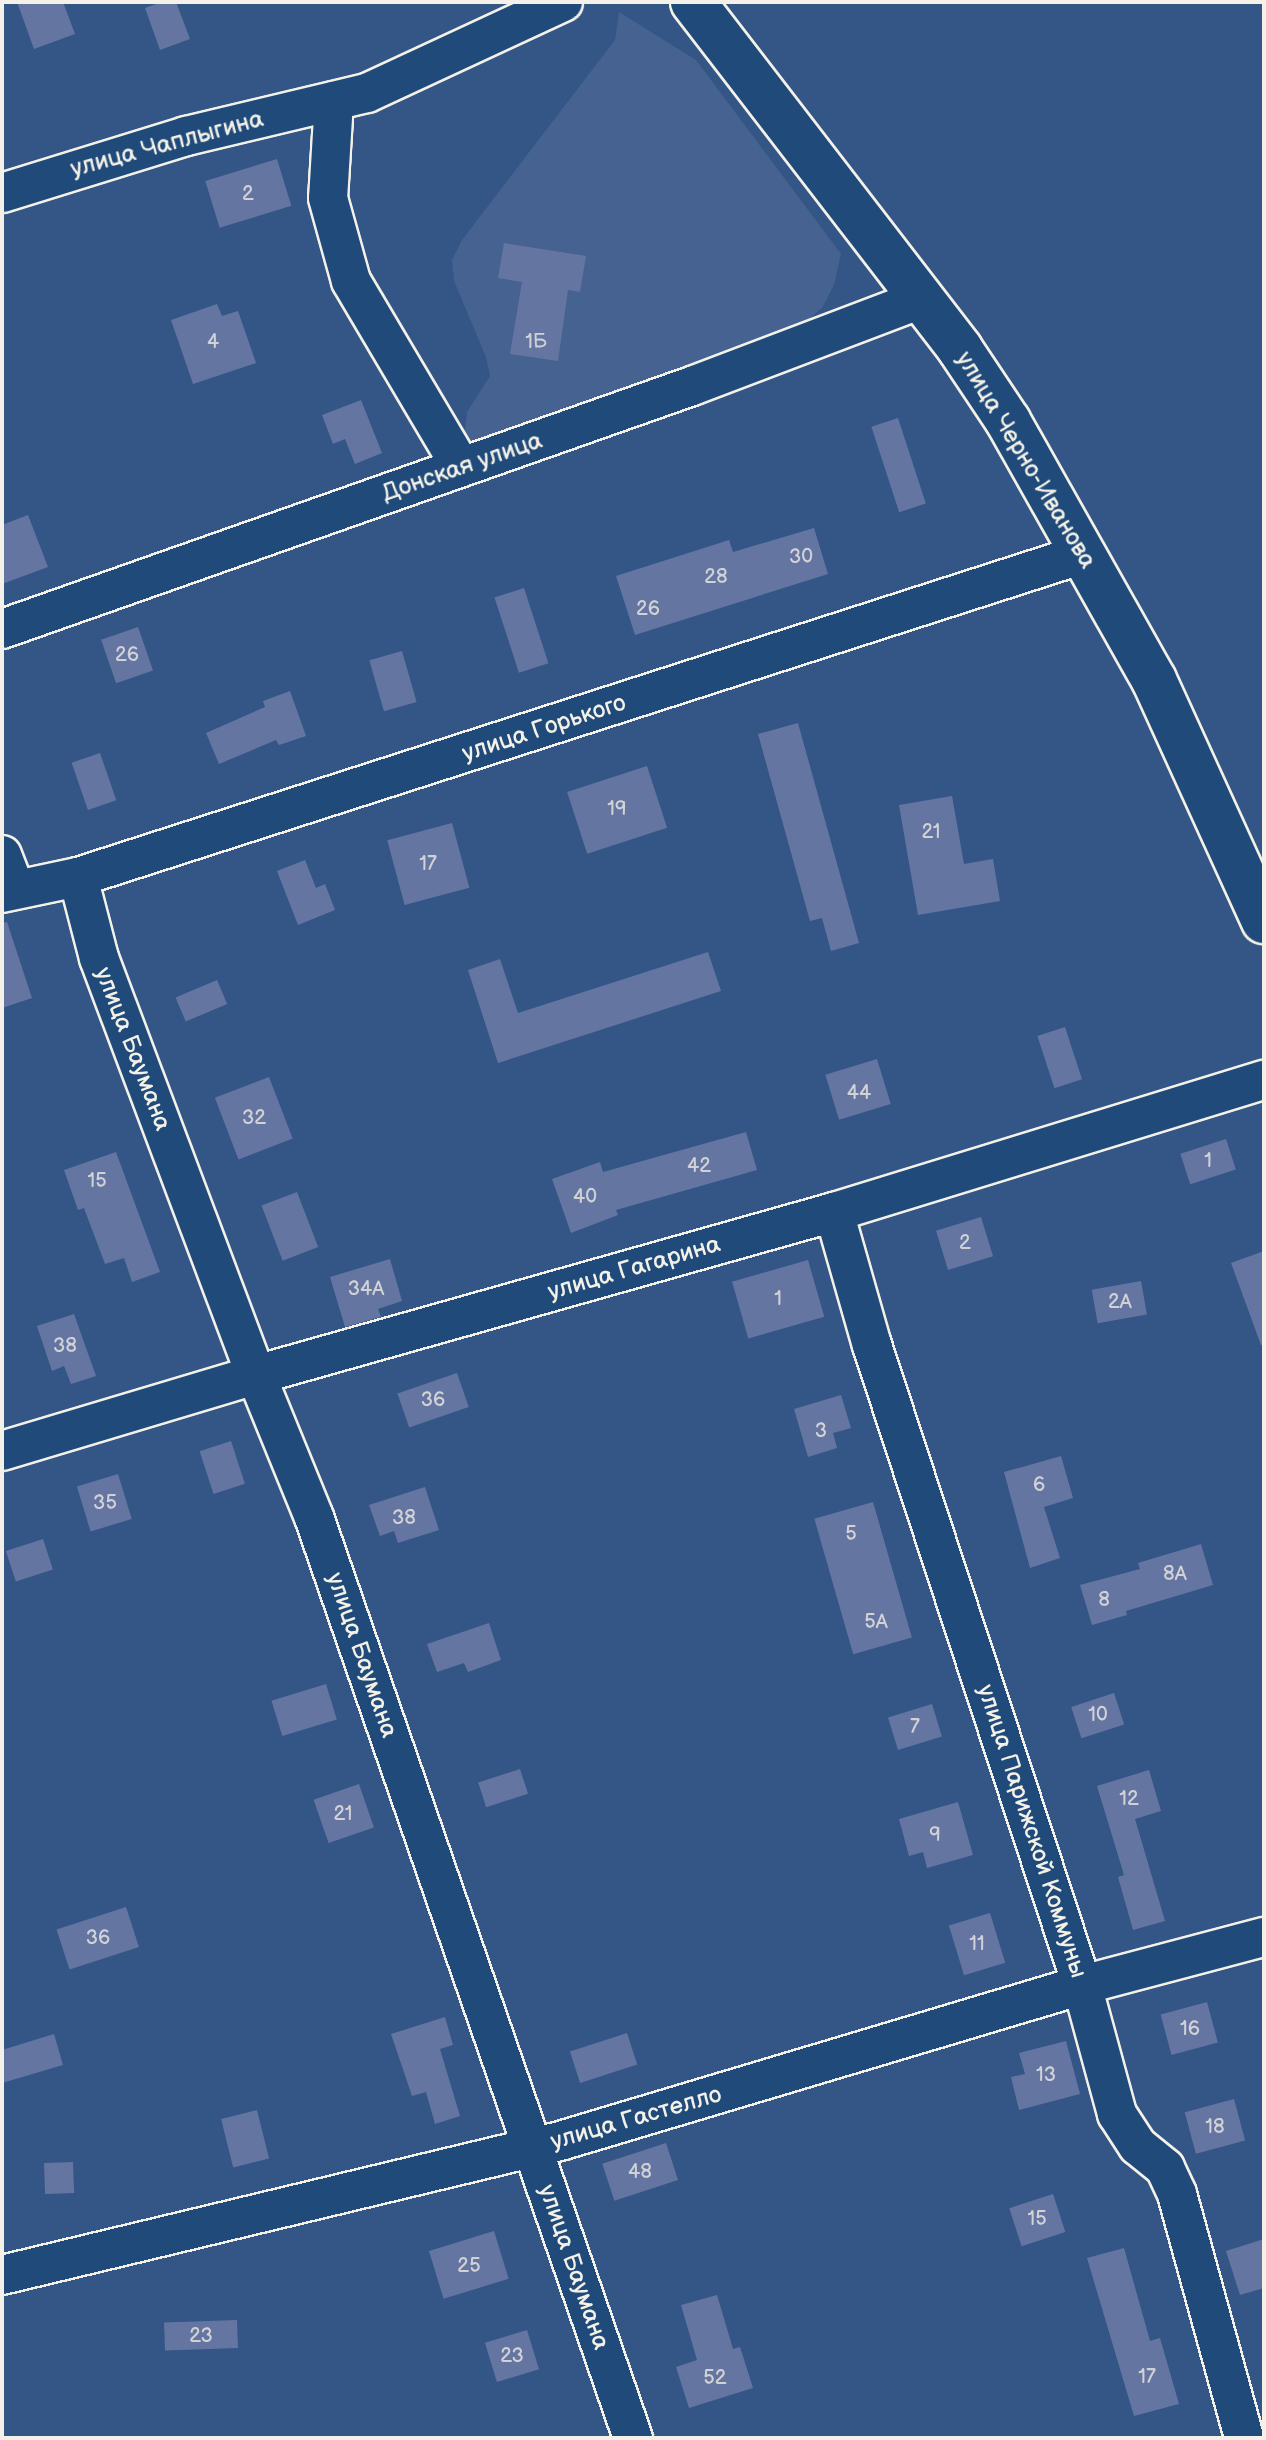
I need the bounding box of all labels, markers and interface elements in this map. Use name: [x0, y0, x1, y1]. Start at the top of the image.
street label: улица Чаплыгина: [67, 104, 267, 184]
house number: 2: [242, 182, 254, 206]
house number: 4: [207, 330, 219, 354]
house number: 1Б: [525, 330, 547, 354]
street label: улица Черно-Иванова: [950, 346, 1102, 574]
street label: Донская улица: [378, 426, 546, 508]
house number: 30: [789, 545, 813, 569]
house number: 28: [704, 565, 728, 589]
house number: 26: [636, 597, 660, 621]
house number: 26: [115, 643, 139, 667]
street label: улица Горького: [459, 688, 629, 768]
house number: 19: [607, 797, 627, 821]
house number: 21: [921, 820, 941, 844]
house number: 17: [419, 852, 437, 876]
street label: улица Баумана: [89, 963, 177, 1135]
house number: 44: [847, 1081, 871, 1105]
house number: 32: [242, 1106, 266, 1130]
house number: 1: [1204, 1149, 1212, 1173]
house number: 42: [687, 1154, 711, 1178]
house number: 15: [87, 1169, 107, 1193]
house number: 40: [573, 1185, 597, 1209]
street label: улица Гагарина: [544, 1230, 724, 1306]
house number: 2: [959, 1231, 971, 1255]
house number: 34А: [348, 1277, 384, 1301]
house number: 1: [774, 1287, 782, 1311]
house number: 2А: [1108, 1290, 1132, 1314]
house number: 38: [53, 1334, 77, 1358]
house number: 36: [421, 1388, 445, 1412]
house number: 3: [815, 1419, 827, 1443]
house number: 6: [1033, 1473, 1045, 1497]
house number: 35: [93, 1491, 117, 1515]
house number: 38: [392, 1506, 416, 1530]
house number: 5: [845, 1522, 857, 1546]
house number: 8А: [1163, 1562, 1187, 1586]
street label: улица Баумана: [320, 1569, 404, 1741]
house number: 8: [1098, 1588, 1110, 1612]
house number: 5А: [864, 1610, 888, 1634]
street label: улица Парижской Коммуны: [971, 1681, 1093, 1981]
house number: 10: [1088, 1703, 1108, 1727]
house number: 7: [910, 1715, 920, 1739]
house number: 12: [1119, 1787, 1139, 1811]
house number: 21: [333, 1802, 353, 1826]
house number: 9: [929, 1823, 941, 1847]
house number: 36: [86, 1926, 110, 1950]
house number: 11: [969, 1932, 985, 1956]
house number: 16: [1180, 2017, 1200, 2041]
house number: 13: [1036, 2063, 1056, 2087]
street label: улица Гастелло: [547, 2080, 725, 2156]
house number: 18: [1205, 2115, 1225, 2139]
house number: 48: [628, 2160, 652, 2184]
street label: улица Баумана: [532, 2181, 616, 2353]
house number: 15: [1027, 2207, 1047, 2231]
house number: 25: [457, 2254, 481, 2278]
house number: 23: [189, 2324, 213, 2348]
house number: 23: [500, 2344, 524, 2368]
house number: 17: [1138, 2365, 1156, 2389]
house number: 52: [703, 2366, 727, 2390]

